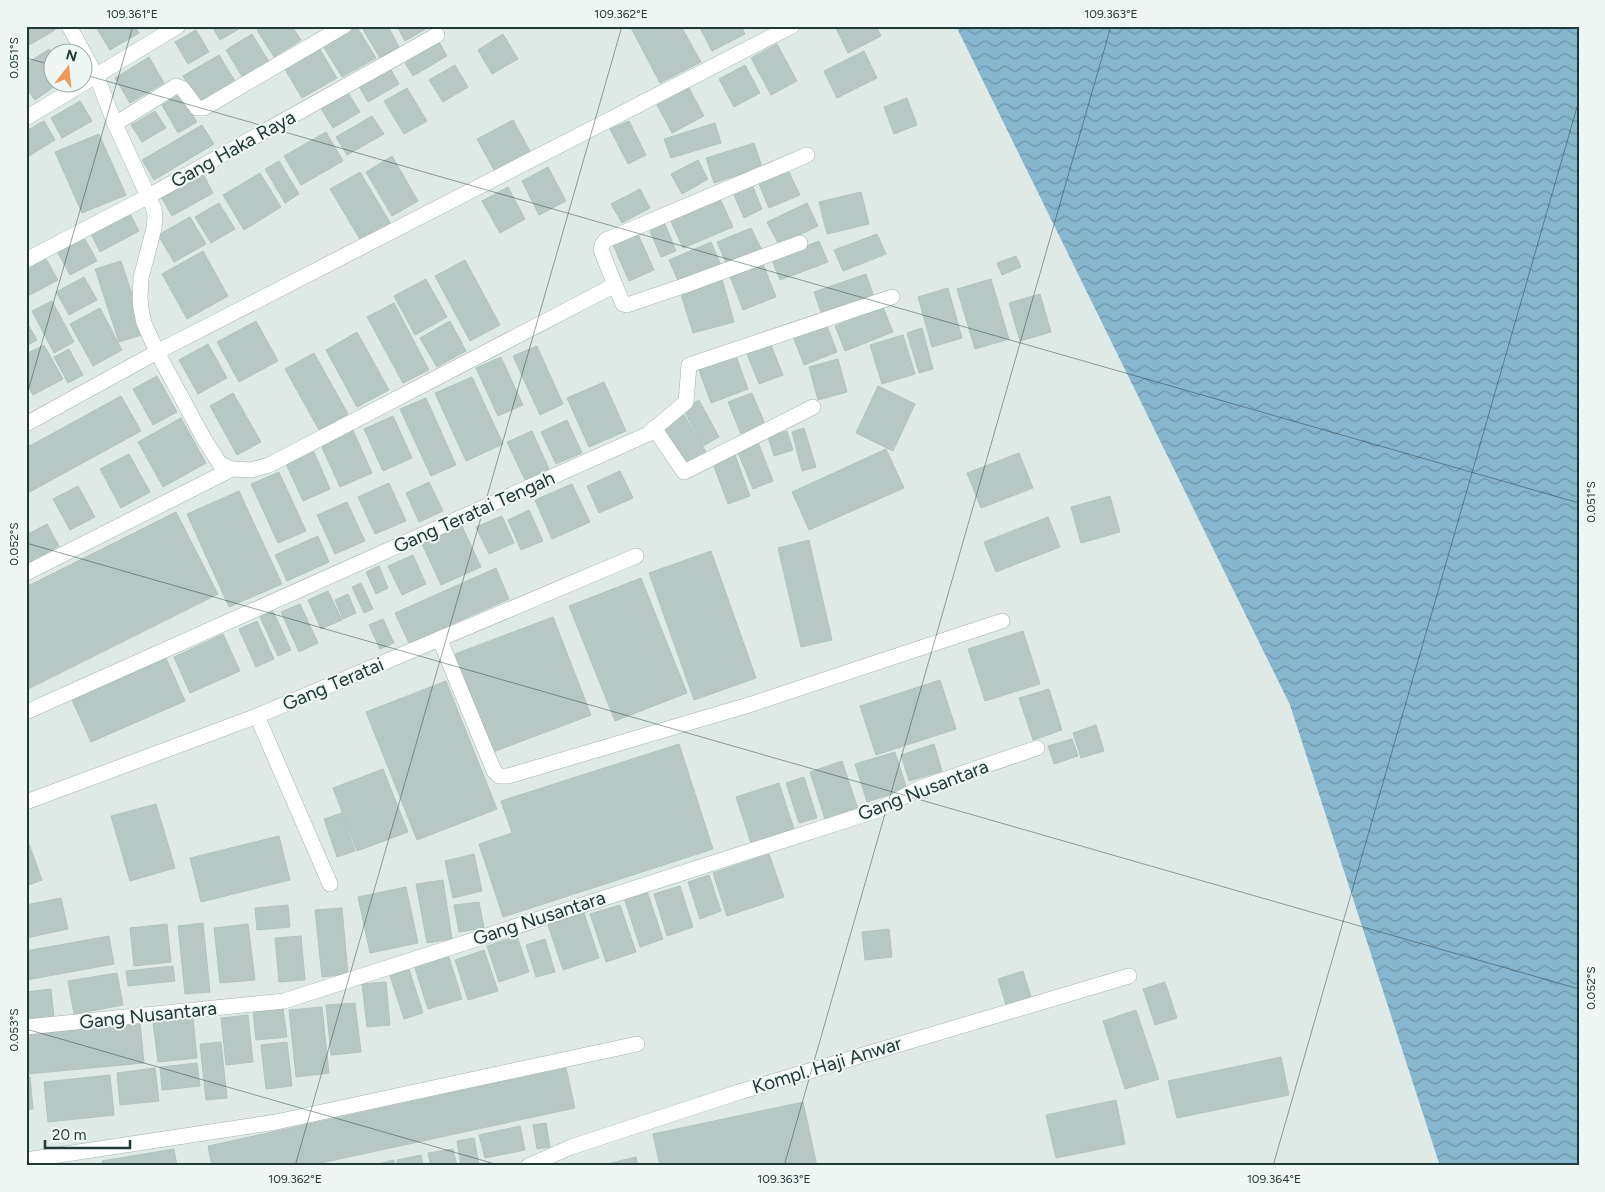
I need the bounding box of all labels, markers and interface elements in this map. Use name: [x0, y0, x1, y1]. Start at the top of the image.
text: 109.361°E: [106, 7, 158, 21]
text: 109.362°E: [594, 7, 648, 21]
text: 109.363°E: [1084, 7, 1138, 21]
text: 0.051°S: [7, 37, 21, 79]
north arrow: [42, 42, 92, 92]
text: N: [64, 46, 79, 66]
street label: Gang Haka Raya: [167, 105, 299, 193]
street label: Gang Teratai Tengah: [390, 466, 558, 558]
text: 0.051°S: [1584, 481, 1598, 523]
text: 0.052°S: [7, 522, 21, 566]
street label: Gang Teratai: [279, 652, 387, 716]
street label: Gang Nusantara: [854, 755, 992, 825]
street label: Gang Nusantara: [470, 886, 608, 950]
text: 0.052°S: [1584, 966, 1598, 1010]
street label: Gang Nusantara: [78, 996, 218, 1034]
text: 0.053°S: [7, 1008, 21, 1052]
street label: Kompl. Haji Anwar: [750, 1031, 905, 1099]
scale bar: [45, 1117, 130, 1149]
text: 20 m: [52, 1126, 86, 1144]
text: 109.362°E: [268, 1172, 322, 1186]
text: 109.363°E: [757, 1172, 811, 1186]
text: 109.364°E: [1247, 1172, 1301, 1186]

